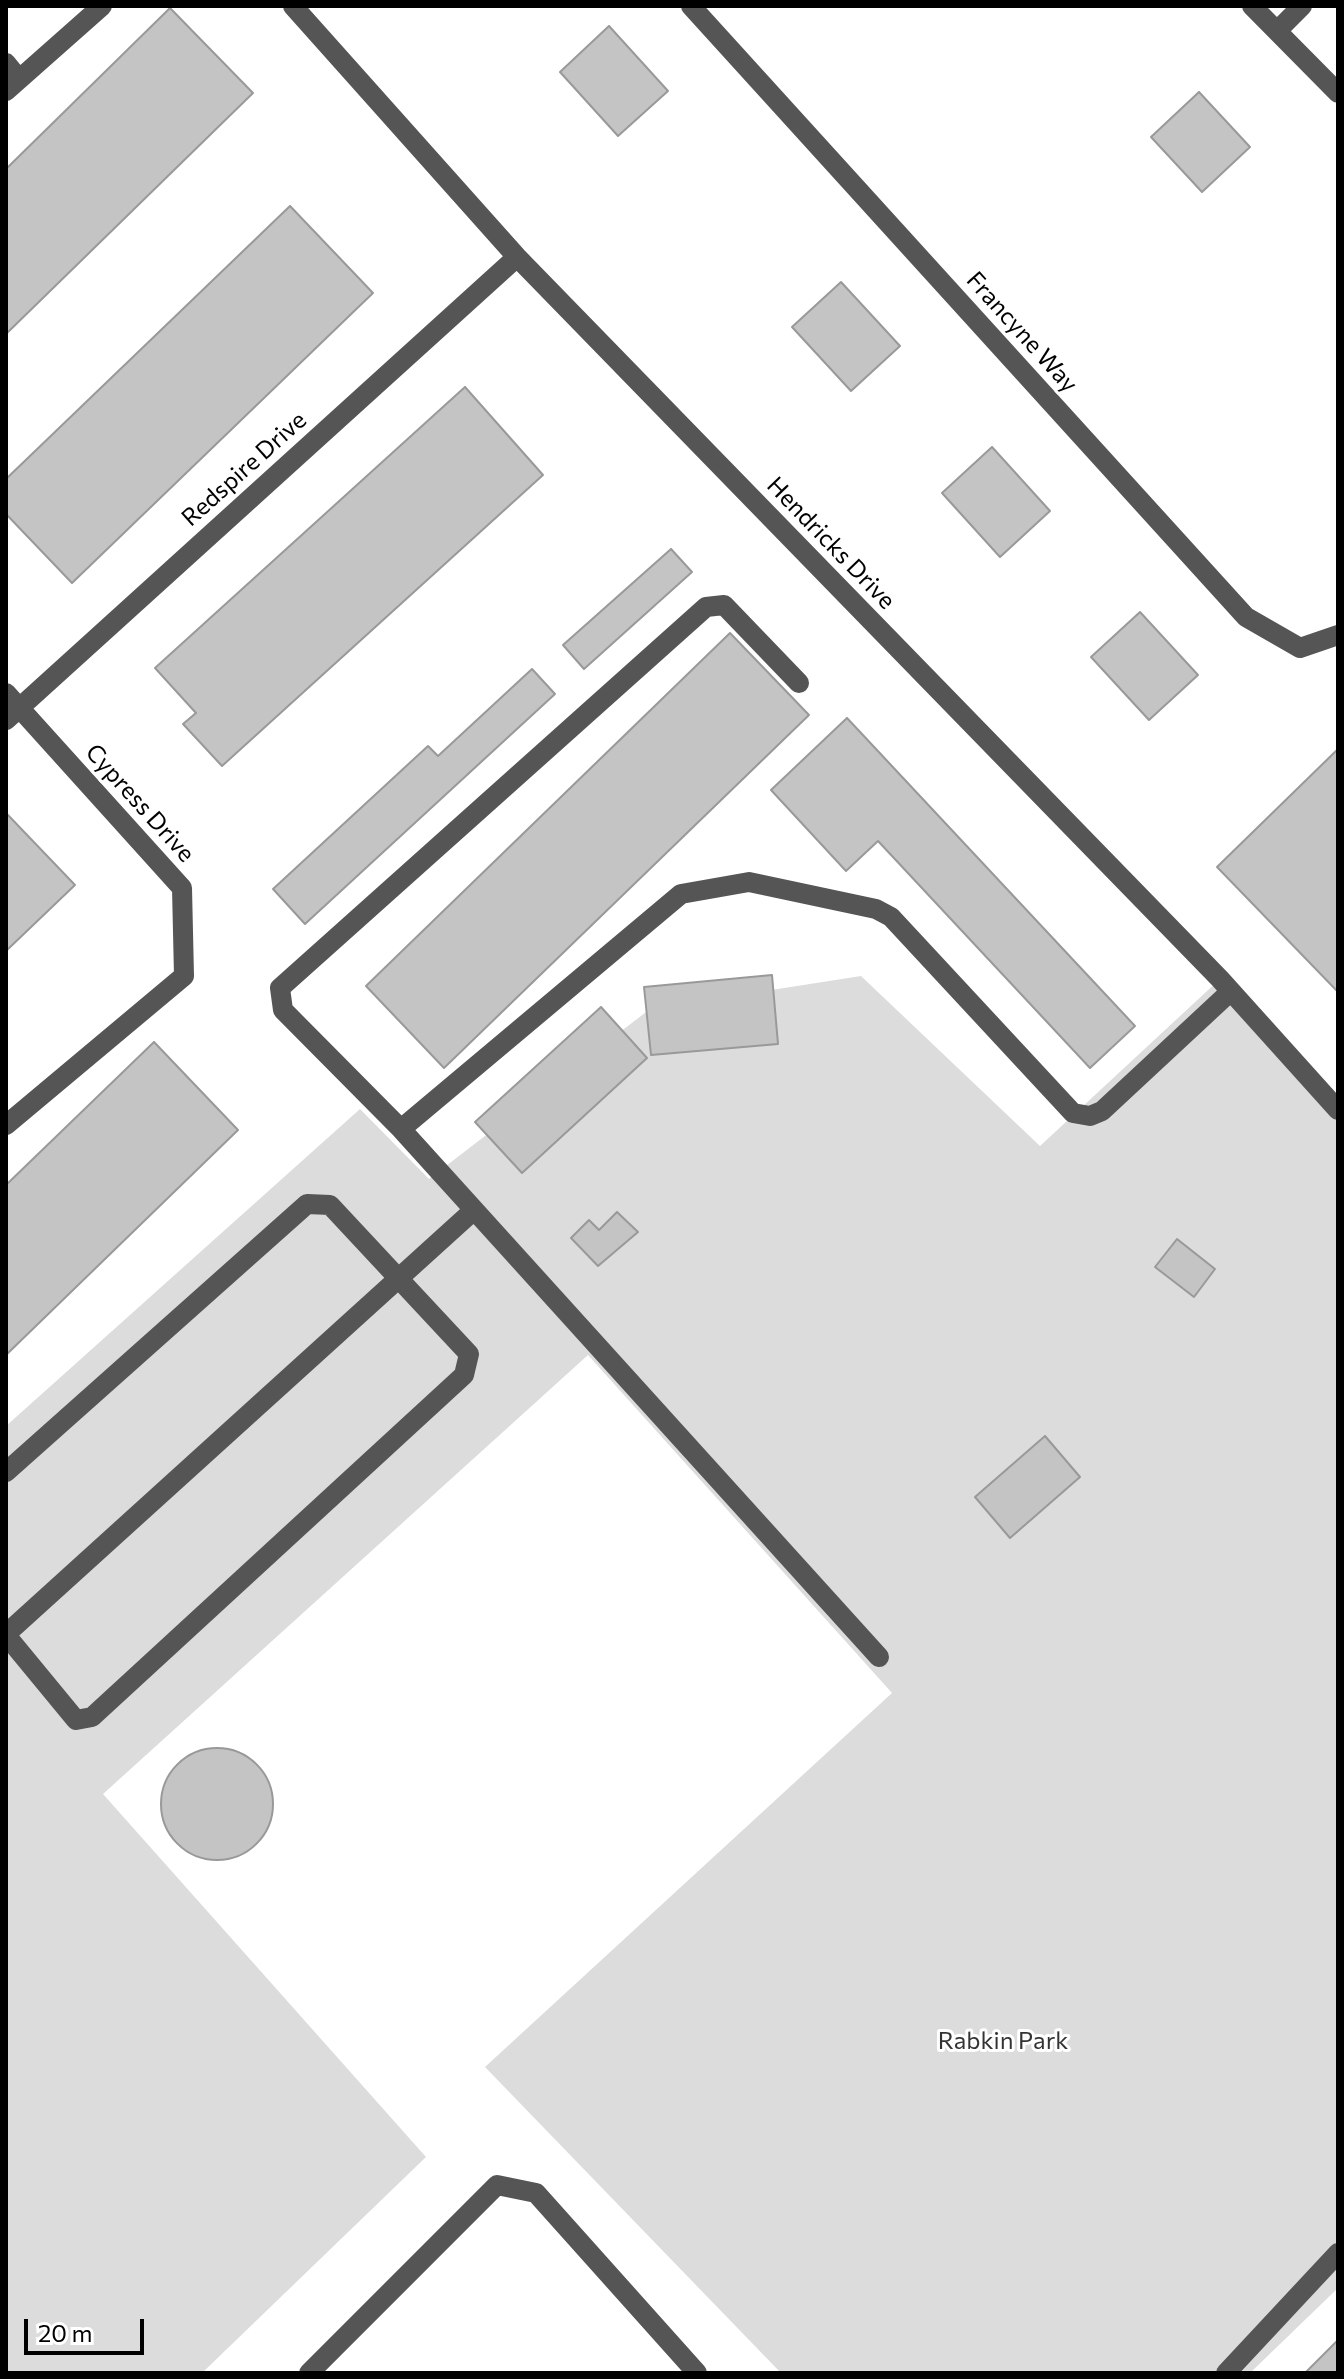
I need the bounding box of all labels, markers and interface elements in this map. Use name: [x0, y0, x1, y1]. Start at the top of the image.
street label: Francyne Way: [960, 266, 1084, 398]
street label: Redspire Drive: [176, 406, 312, 532]
street label: Hendricks Drive: [761, 471, 901, 615]
street label: Cypress Drive: [80, 738, 200, 868]
park label: Rabkin Park: [938, 2027, 1068, 2055]
scale bar: [28, 2303, 148, 2353]
text: 20 m: [38, 2318, 92, 2347]

